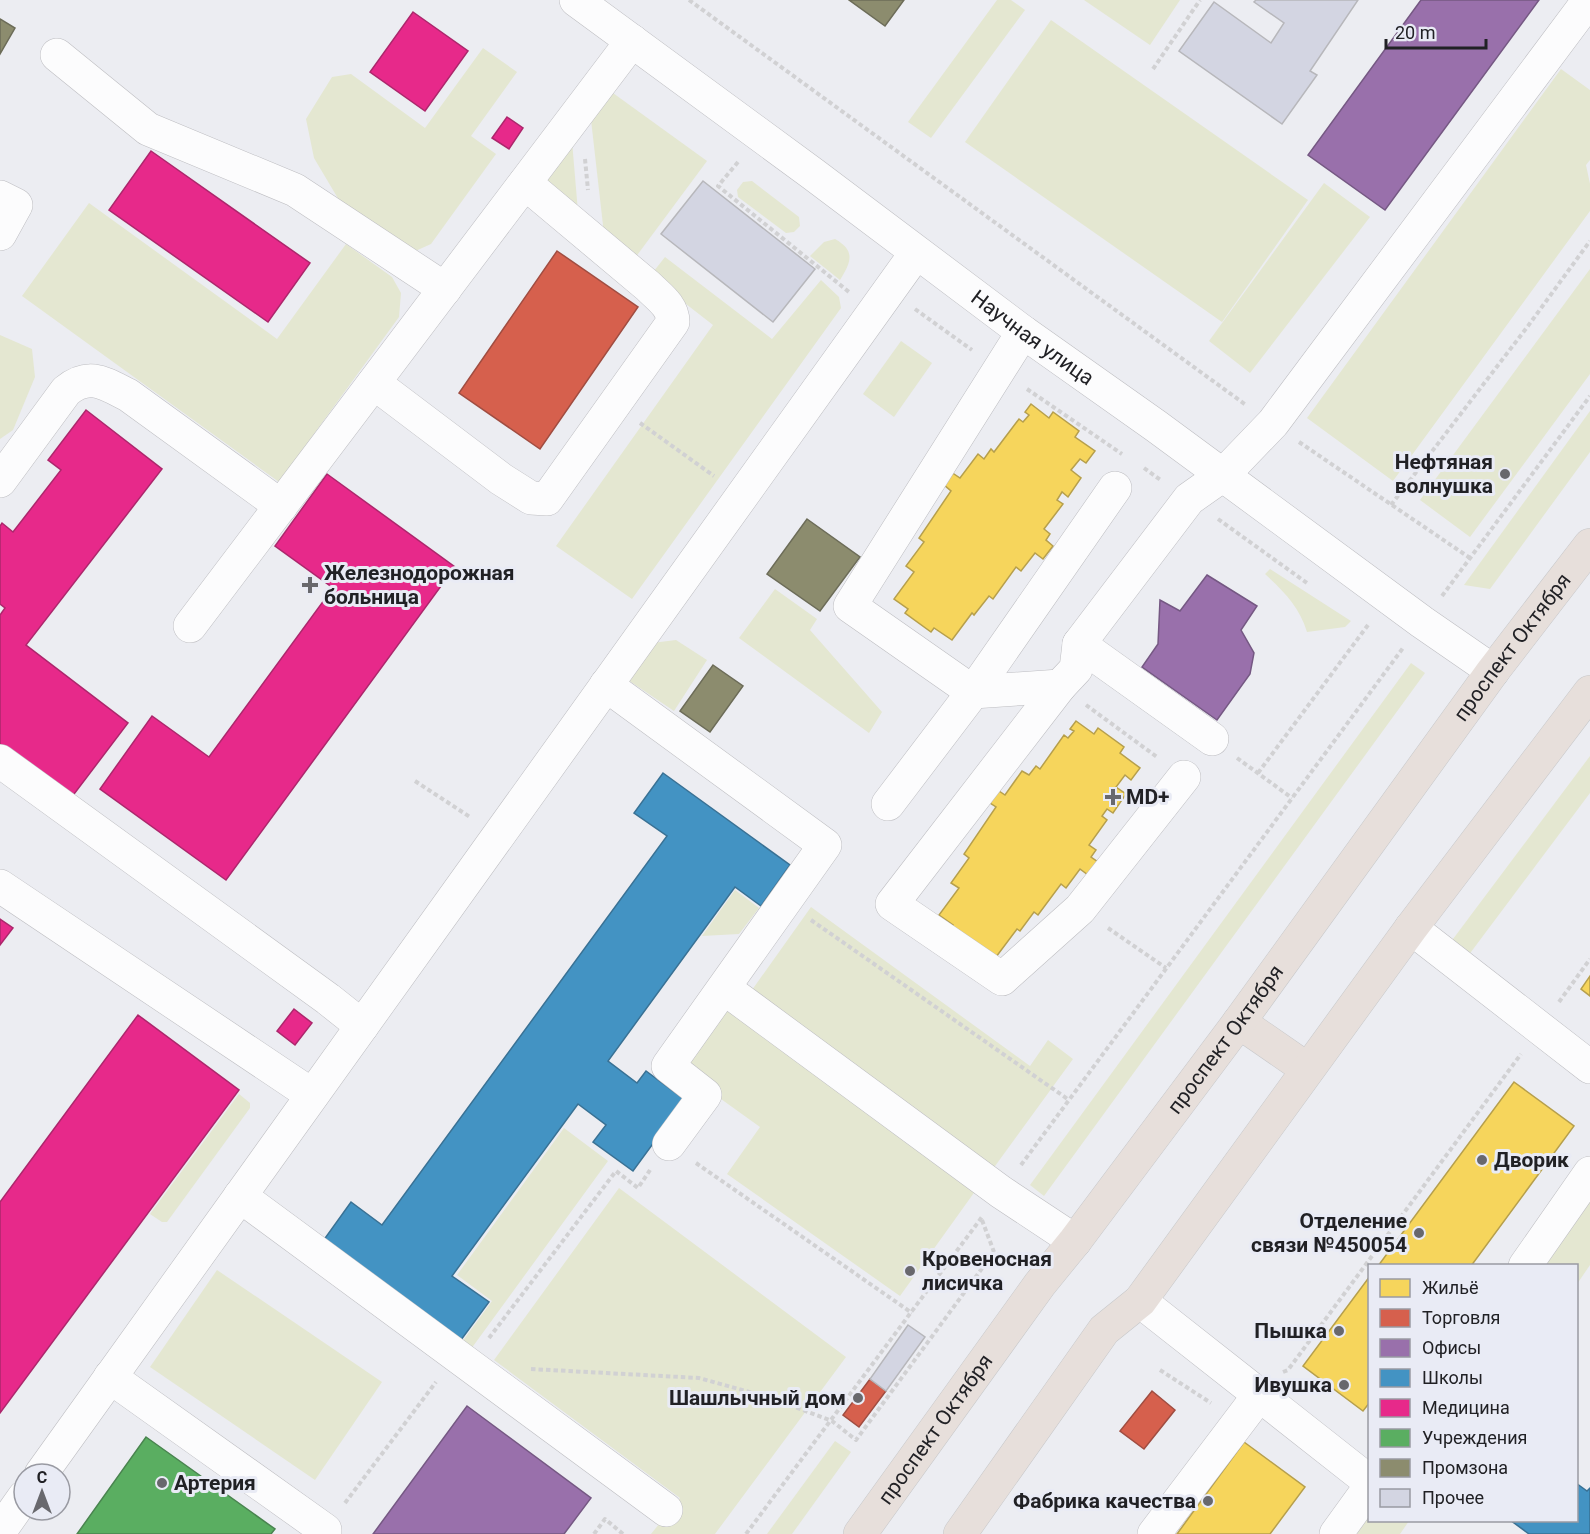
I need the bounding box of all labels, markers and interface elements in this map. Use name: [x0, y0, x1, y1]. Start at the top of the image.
scale bar: [1386, 12, 1486, 50]
text: 20 m: [1395, 22, 1435, 43]
street label: Научная улица: [967, 285, 1099, 390]
place label: Нефтяная волнушка: [1395, 450, 1493, 498]
marker: Нефтяная волнушка: [1498, 467, 1512, 481]
place label: Железнодорожная больница: [324, 561, 515, 609]
street label: проспект Октября: [1449, 568, 1576, 726]
marker: Железнодорожная больница: [301, 576, 319, 594]
place label: MD+: [1126, 785, 1169, 809]
marker: MD+: [1104, 788, 1122, 806]
street label: проспект Октября: [1162, 960, 1288, 1119]
place label: Дворик: [1494, 1148, 1569, 1172]
marker: Дворик: [1475, 1153, 1489, 1167]
place label: Отделение связи №450054: [1251, 1209, 1407, 1257]
marker: Отделение связи №450054: [1412, 1226, 1426, 1240]
place label: Кровеносная лисичка: [922, 1247, 1052, 1295]
marker: Кровеносная лисичка: [903, 1264, 917, 1278]
legend: [1368, 1264, 1578, 1522]
text: Жильё: [1422, 1277, 1478, 1298]
text: Торговля: [1422, 1307, 1500, 1328]
place label: Пышка: [1254, 1319, 1327, 1343]
marker: Пышка: [1332, 1324, 1346, 1338]
text: Офисы: [1422, 1337, 1481, 1358]
street label: проспект Октября: [873, 1350, 997, 1509]
text: Школы: [1422, 1367, 1483, 1388]
place label: Ивушка: [1255, 1373, 1332, 1397]
marker: Ивушка: [1337, 1378, 1351, 1392]
place label: Шашлычный дом: [669, 1386, 846, 1410]
marker: Шашлычный дом: [851, 1391, 865, 1405]
text: Медицина: [1422, 1397, 1510, 1418]
text: Учреждения: [1422, 1427, 1527, 1448]
text: Промзона: [1422, 1457, 1508, 1478]
north arrow: [12, 1462, 72, 1522]
text: С: [37, 1468, 47, 1487]
place label: Артерия: [174, 1471, 256, 1495]
marker: Артерия: [155, 1476, 169, 1490]
text: Прочее: [1422, 1487, 1484, 1508]
place label: Фабрика качества: [1013, 1489, 1196, 1513]
marker: Фабрика качества: [1201, 1494, 1215, 1508]

